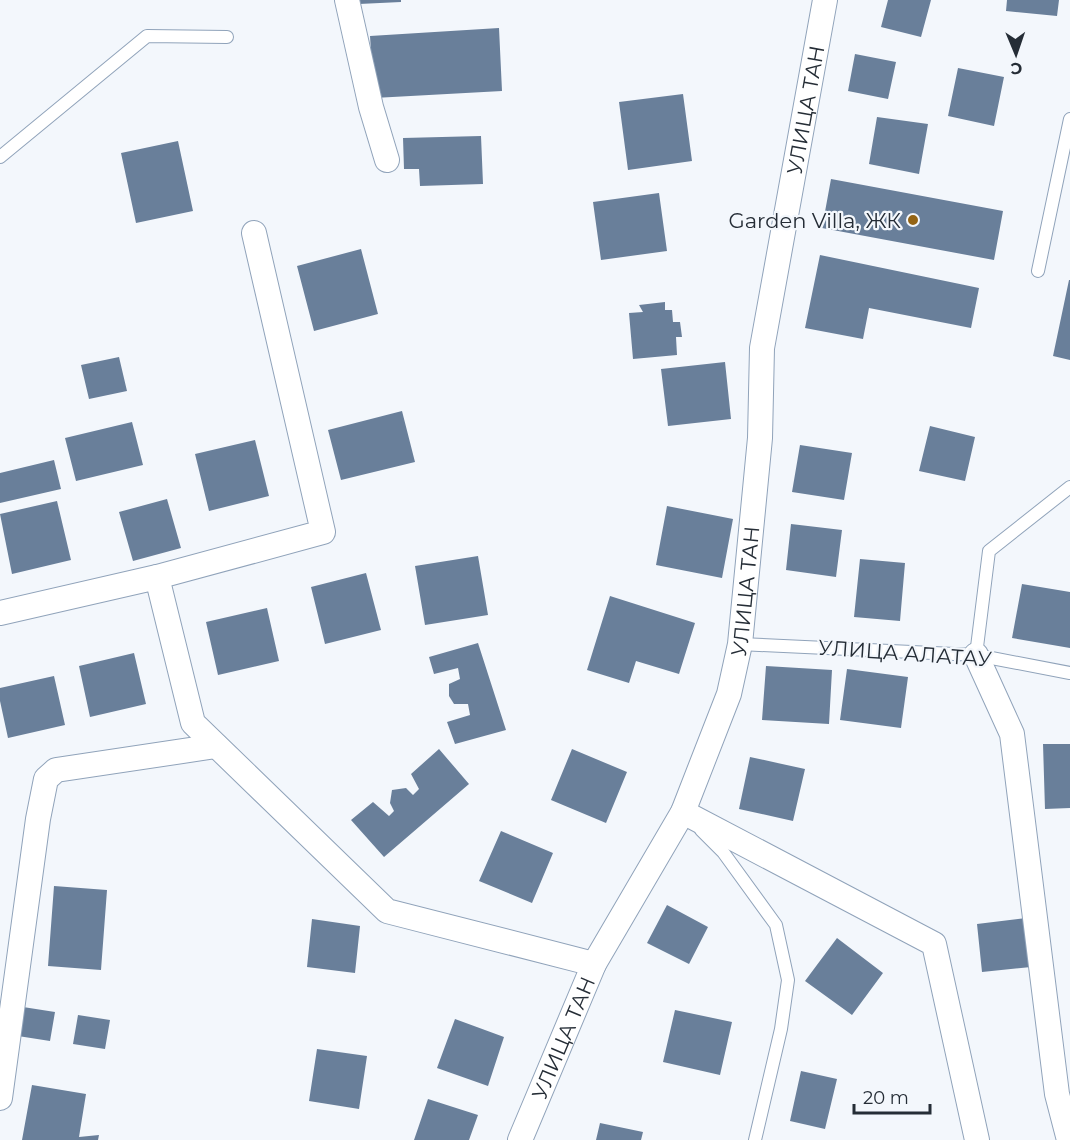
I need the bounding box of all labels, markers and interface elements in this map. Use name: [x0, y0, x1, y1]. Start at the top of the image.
north arrow: [986, 24, 1046, 84]
street label: УЛИЦА ТАН: [781, 43, 829, 176]
text: С: [1010, 59, 1023, 78]
place label: Garden Villa, ЖК: [728, 208, 901, 233]
marker: Garden Villa, ЖК: [906, 213, 920, 227]
street label: УЛИЦА ТАН: [725, 525, 764, 659]
street label: УЛИЦА АЛАТАУ: [817, 634, 993, 672]
street label: УЛИЦА ТАН: [526, 973, 600, 1103]
scale bar: [854, 1077, 930, 1115]
text: 20 m: [863, 1087, 909, 1109]

